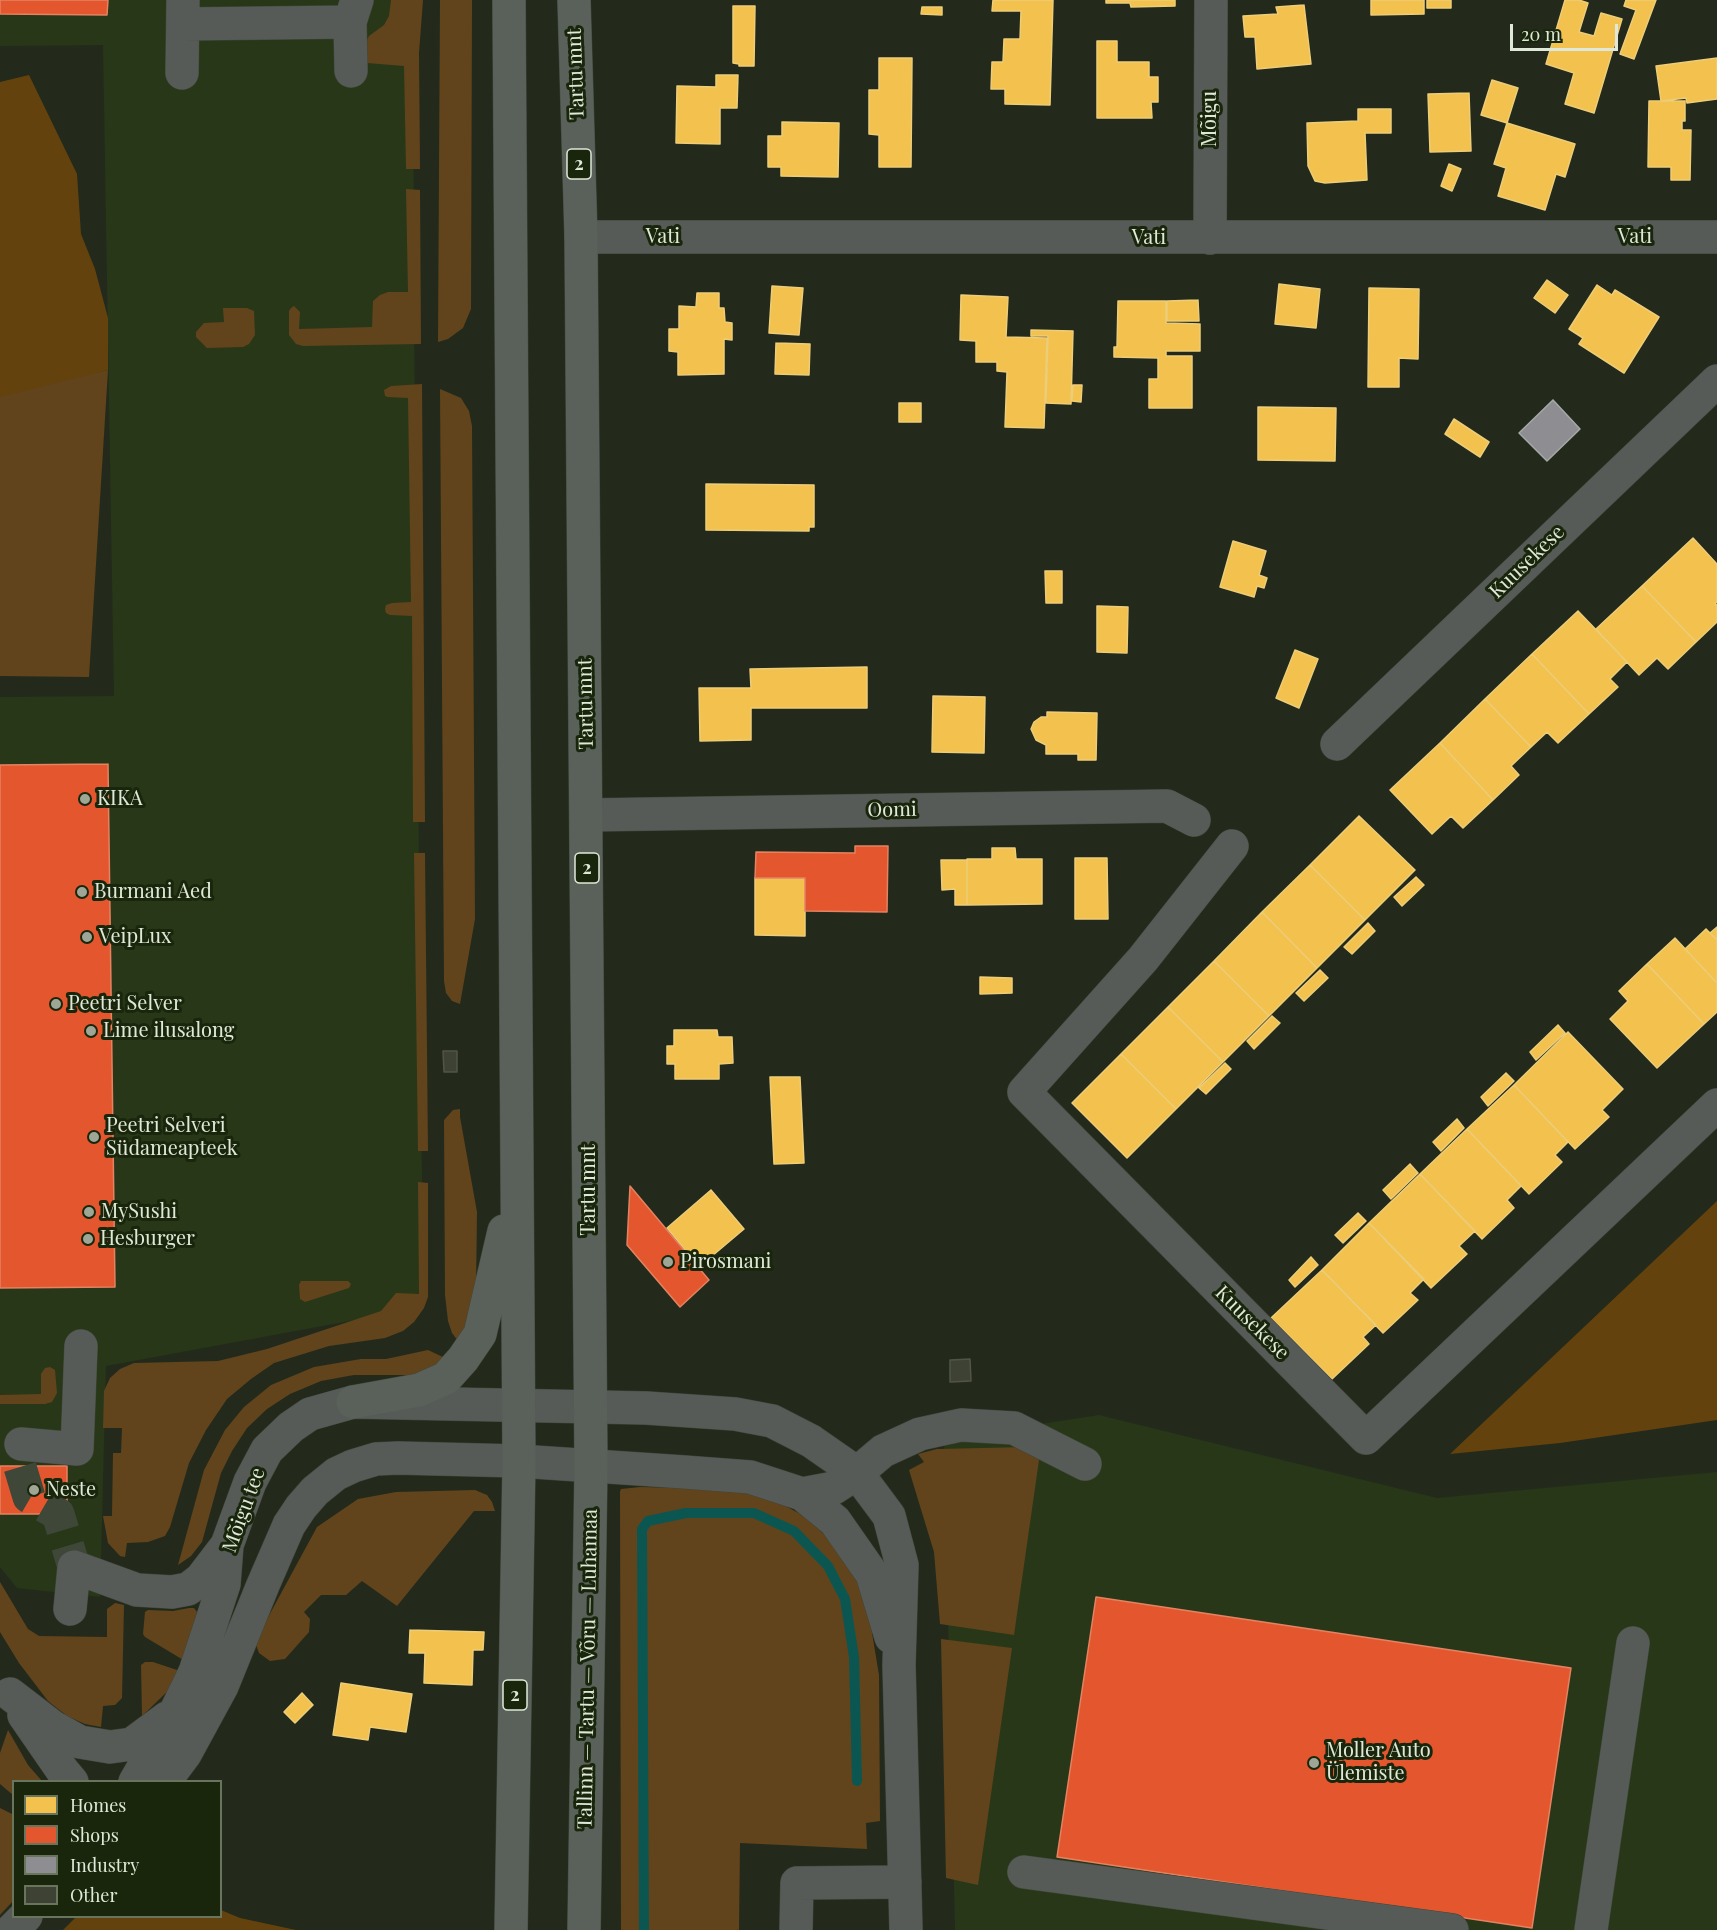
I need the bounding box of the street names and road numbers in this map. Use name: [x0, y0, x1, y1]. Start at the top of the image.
street label: Tartu mnt: [562, 28, 590, 120]
street label: Mõigu: [1198, 91, 1222, 147]
road number: 2: [567, 149, 591, 179]
street label: Vati: [646, 225, 680, 249]
street label: Vati: [1618, 225, 1652, 249]
street label: Vati: [1132, 226, 1166, 250]
street label: Kuusekese: [1484, 520, 1570, 604]
street label: Tartu mnt: [573, 658, 599, 750]
street label: Oomi: [867, 798, 917, 822]
road number: 2: [575, 853, 599, 883]
street label: Tartu mnt: [577, 1144, 601, 1236]
street label: Kuusekese: [1210, 1281, 1294, 1365]
street label: Mõigu tee: [218, 1464, 270, 1556]
street label: Tallinn — Tartu — Võru — Luhamaa: [573, 1509, 603, 1829]
road number: 2: [503, 1680, 527, 1710]

